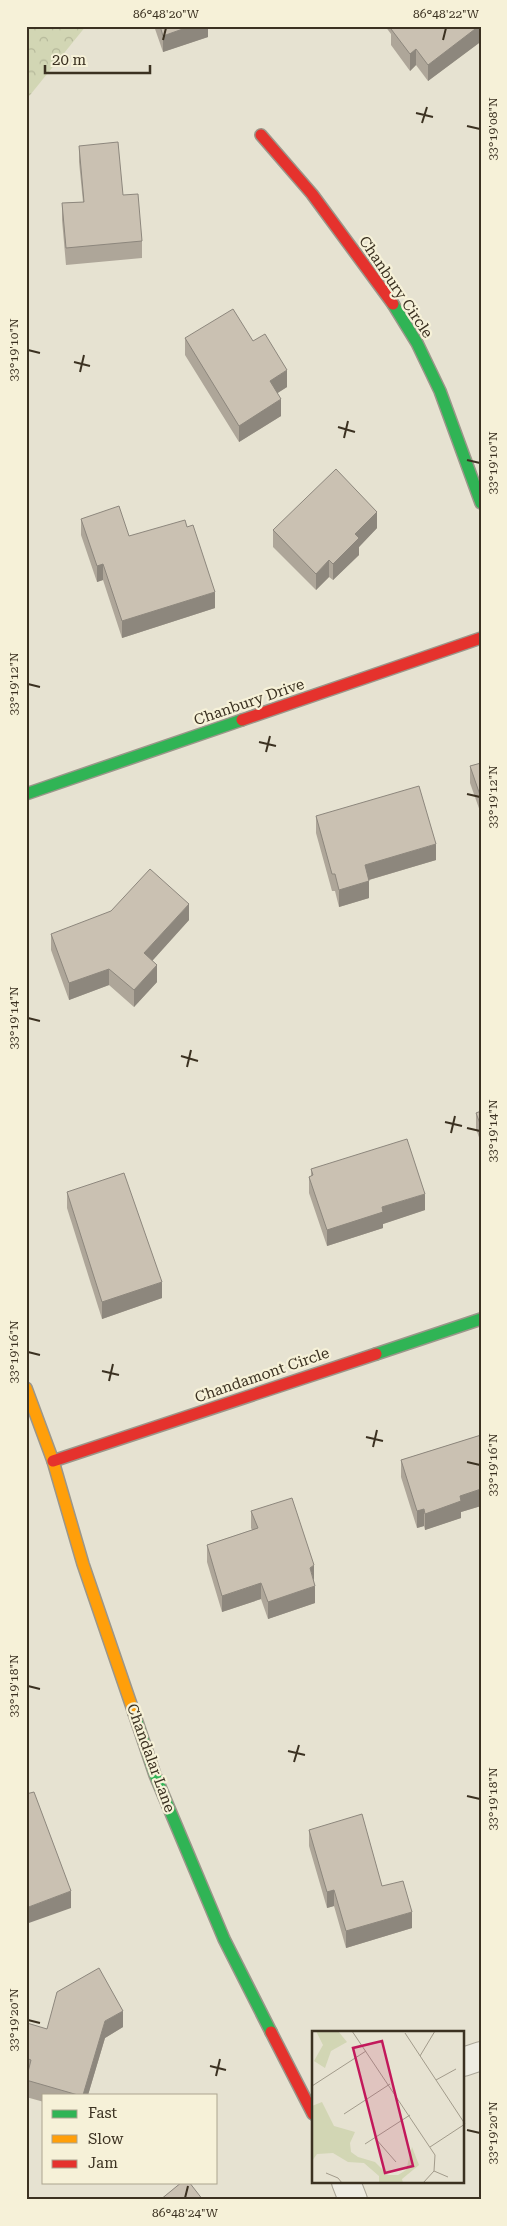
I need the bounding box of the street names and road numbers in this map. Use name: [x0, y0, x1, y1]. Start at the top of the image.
street label: Chanbury Circle: [355, 233, 437, 341]
street label: Chanbury Drive: [192, 675, 306, 729]
street label: Chandamont Circle: [192, 1344, 332, 1406]
street label: Chandalar Lane: [123, 1701, 179, 1815]

